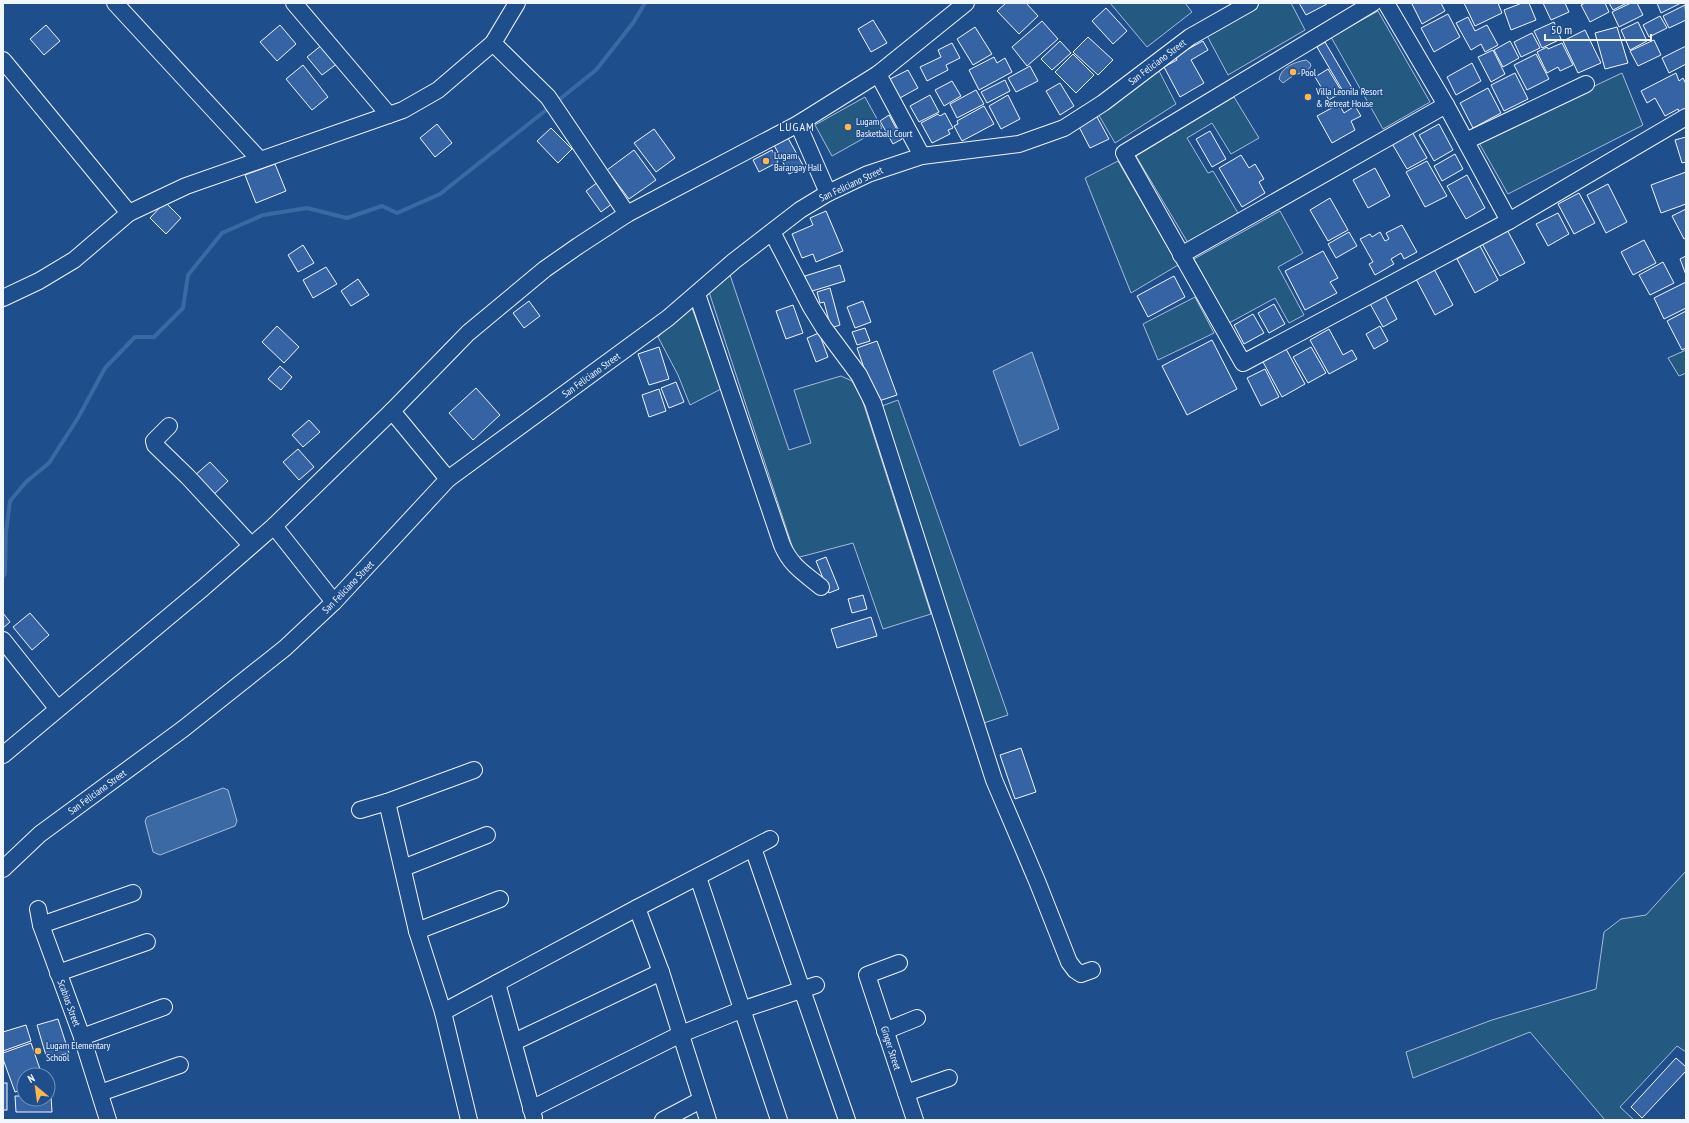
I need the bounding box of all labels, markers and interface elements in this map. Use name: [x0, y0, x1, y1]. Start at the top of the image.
scale bar: [1545, 16, 1651, 42]
text: 50 m: [1551, 22, 1572, 37]
street label: San Feliciano Street: [1126, 36, 1189, 88]
place label: Pool: [1301, 66, 1317, 79]
marker: Pool: [1288, 67, 1298, 77]
place label: Villa Leonila Resort & Retreat House: [1315, 85, 1383, 110]
marker: Villa Leonila Resort & Retreat House: [1303, 92, 1313, 102]
place label: Lugam Basketball Court: [856, 115, 913, 140]
district label: LUGAM: [779, 119, 815, 134]
marker: Lugam Basketball Court: [843, 122, 853, 132]
place label: Lugam Barangay Hall: [774, 149, 822, 174]
marker: Lugam Barangay Hall: [761, 156, 771, 166]
street label: San Feliciano Street: [817, 163, 885, 204]
street label: San Feliciano Street: [559, 349, 623, 400]
street label: San Feliciano Street: [319, 558, 377, 616]
street label: San Feliciano Street: [65, 766, 129, 817]
street label: Scabius Street: [55, 978, 84, 1028]
street label: Ginger Street: [878, 1024, 904, 1072]
place label: Lugam Elementary School: [46, 1039, 111, 1064]
marker: Lugam Elementary School: [33, 1046, 43, 1056]
north arrow: [16, 1067, 56, 1107]
text: N: [25, 1071, 37, 1086]

